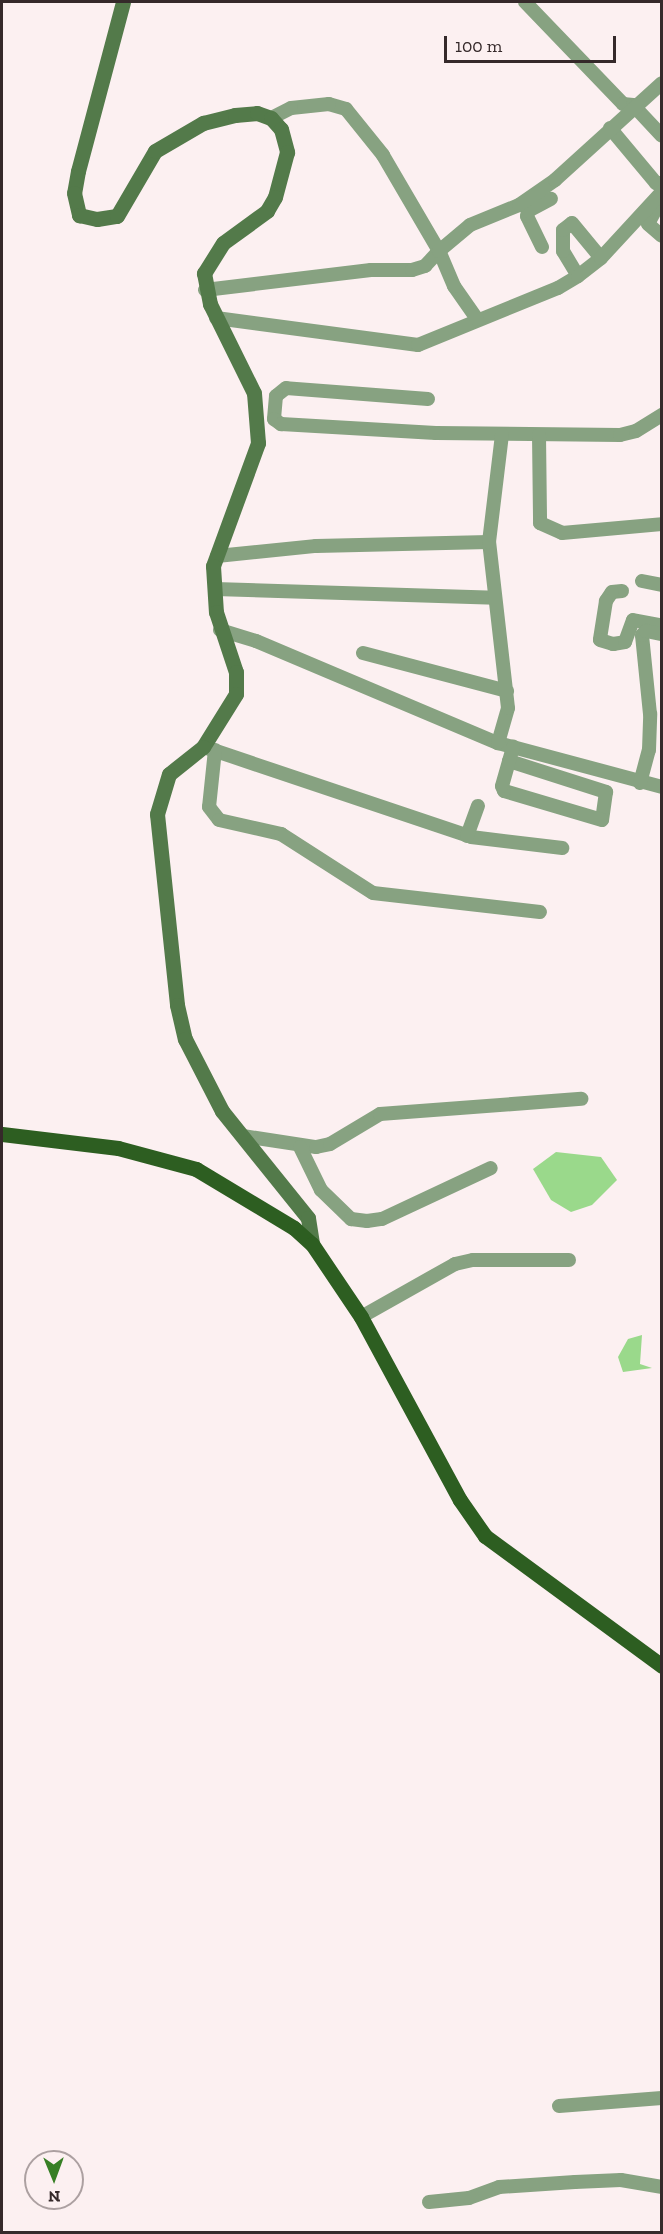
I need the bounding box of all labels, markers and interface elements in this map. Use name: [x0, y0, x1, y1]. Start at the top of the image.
scale bar: [447, 24, 620, 62]
text: 100 m: [455, 35, 502, 57]
north arrow: [24, 2150, 84, 2210]
text: N: [48, 2187, 61, 2206]

